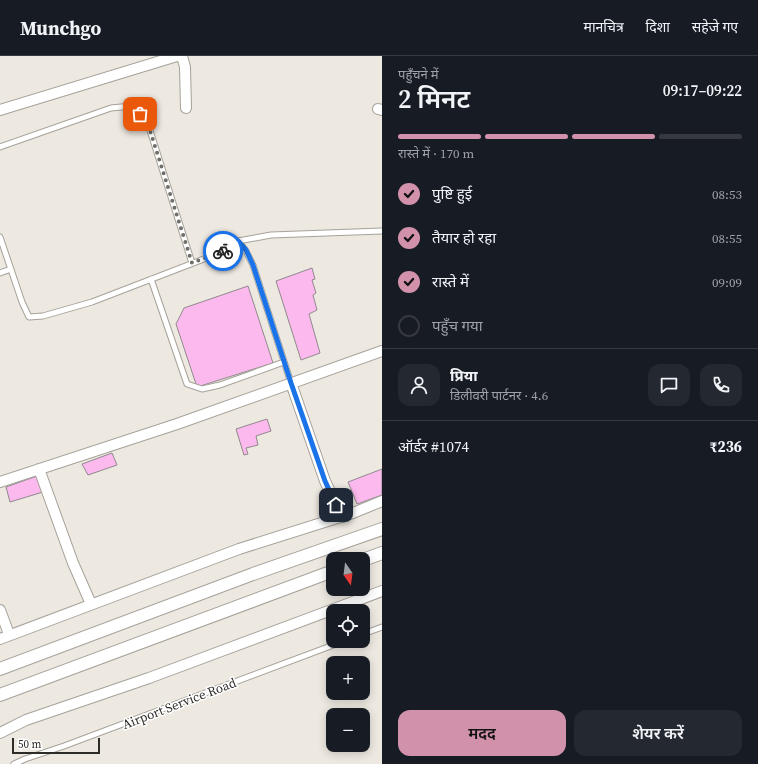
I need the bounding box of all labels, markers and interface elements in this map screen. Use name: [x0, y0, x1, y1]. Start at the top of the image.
text: Munchgo: [20, 15, 101, 41]
text: मानचित्र: [584, 17, 624, 37]
text: दिशा: [646, 17, 670, 37]
text: सहेजे गए: [692, 17, 738, 37]
text: पहुँचने में: [398, 66, 439, 83]
text: 09:17–09:22: [663, 80, 742, 101]
text: 2 मिनट: [398, 81, 470, 117]
pin: [123, 97, 157, 131]
icon: bag: [129, 103, 151, 125]
text: रास्ते में · 170 m: [398, 145, 474, 162]
icon: check: [398, 183, 420, 205]
text: पुष्टि हुई: [432, 183, 472, 204]
text: 08:53: [712, 186, 742, 203]
icon: check: [398, 227, 420, 249]
text: तैयार हो रहा: [432, 227, 496, 248]
text: 08:55: [712, 230, 742, 247]
courier: [203, 231, 243, 271]
icon: bike: [212, 240, 234, 262]
icon: check: [398, 271, 420, 293]
text: रास्ते में: [432, 271, 469, 292]
text: 09:09: [712, 274, 742, 291]
text: पहुँच गया: [432, 315, 483, 336]
button: person: [398, 364, 440, 406]
button: chat: [648, 364, 690, 406]
button: phone: [700, 364, 742, 406]
text: प्रिया: [450, 365, 478, 386]
text: डिलीवरी पार्टनर · 4.6: [450, 387, 548, 404]
text: ऑर्डर #1074: [398, 436, 469, 457]
text: ₹236: [709, 436, 742, 457]
pin: [319, 488, 353, 522]
icon: home: [325, 494, 347, 516]
north arrow: [326, 552, 370, 596]
map controls: [326, 552, 370, 752]
button: locate: [326, 604, 370, 648]
button: +: [326, 656, 370, 700]
street label: Airport Service Road: [120, 674, 239, 733]
button: −: [326, 708, 370, 752]
button: मदद: [398, 710, 566, 756]
button: शेयर करें: [574, 710, 742, 756]
scale bar: [12, 736, 100, 755]
text: 50 m: [18, 737, 41, 752]

